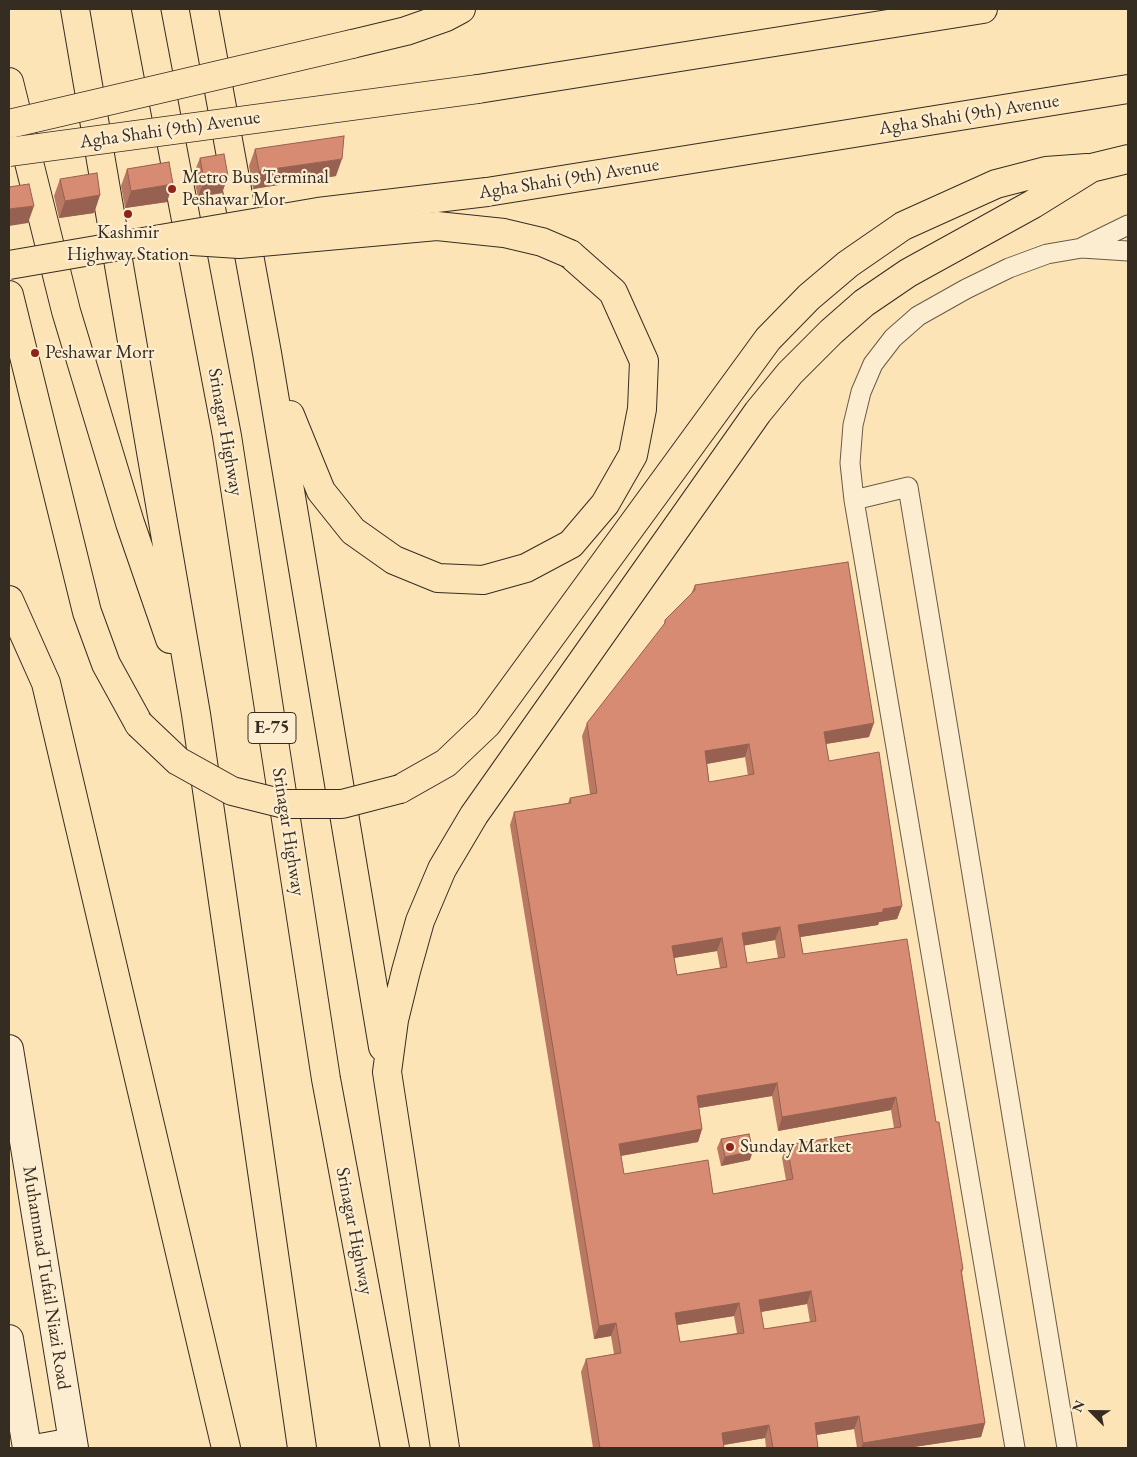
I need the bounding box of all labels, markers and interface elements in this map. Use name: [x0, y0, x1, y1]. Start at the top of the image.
street label: Agha Shahi (9th) Avenue: [877, 89, 1061, 141]
street label: Agha Shahi (9th) Avenue: [78, 106, 262, 154]
street label: Agha Shahi (9th) Avenue: [477, 153, 661, 205]
place label: Metro Bus Terminal Peshawar Mor: [182, 167, 329, 211]
marker: Metro Bus Terminal Peshawar Mor: [166, 183, 178, 195]
marker: Kashmir Highway Station: [122, 208, 134, 220]
place label: Kashmir Highway Station: [67, 222, 189, 266]
place label: Peshawar Morr: [45, 342, 154, 364]
marker: Peshawar Morr: [29, 347, 41, 359]
street label: Srinagar Highway: [203, 366, 247, 498]
road number: E-75: [248, 712, 296, 744]
street label: Srinagar Highway: [267, 766, 309, 898]
place label: Sunday Market: [740, 1136, 851, 1158]
marker: Sunday Market: [724, 1141, 736, 1153]
street label: Muhammad Tufail Niazi Road: [17, 1164, 75, 1392]
street label: Srinagar Highway: [330, 1165, 378, 1297]
north arrow: [1067, 1387, 1117, 1437]
text: N: [1068, 1397, 1089, 1415]

